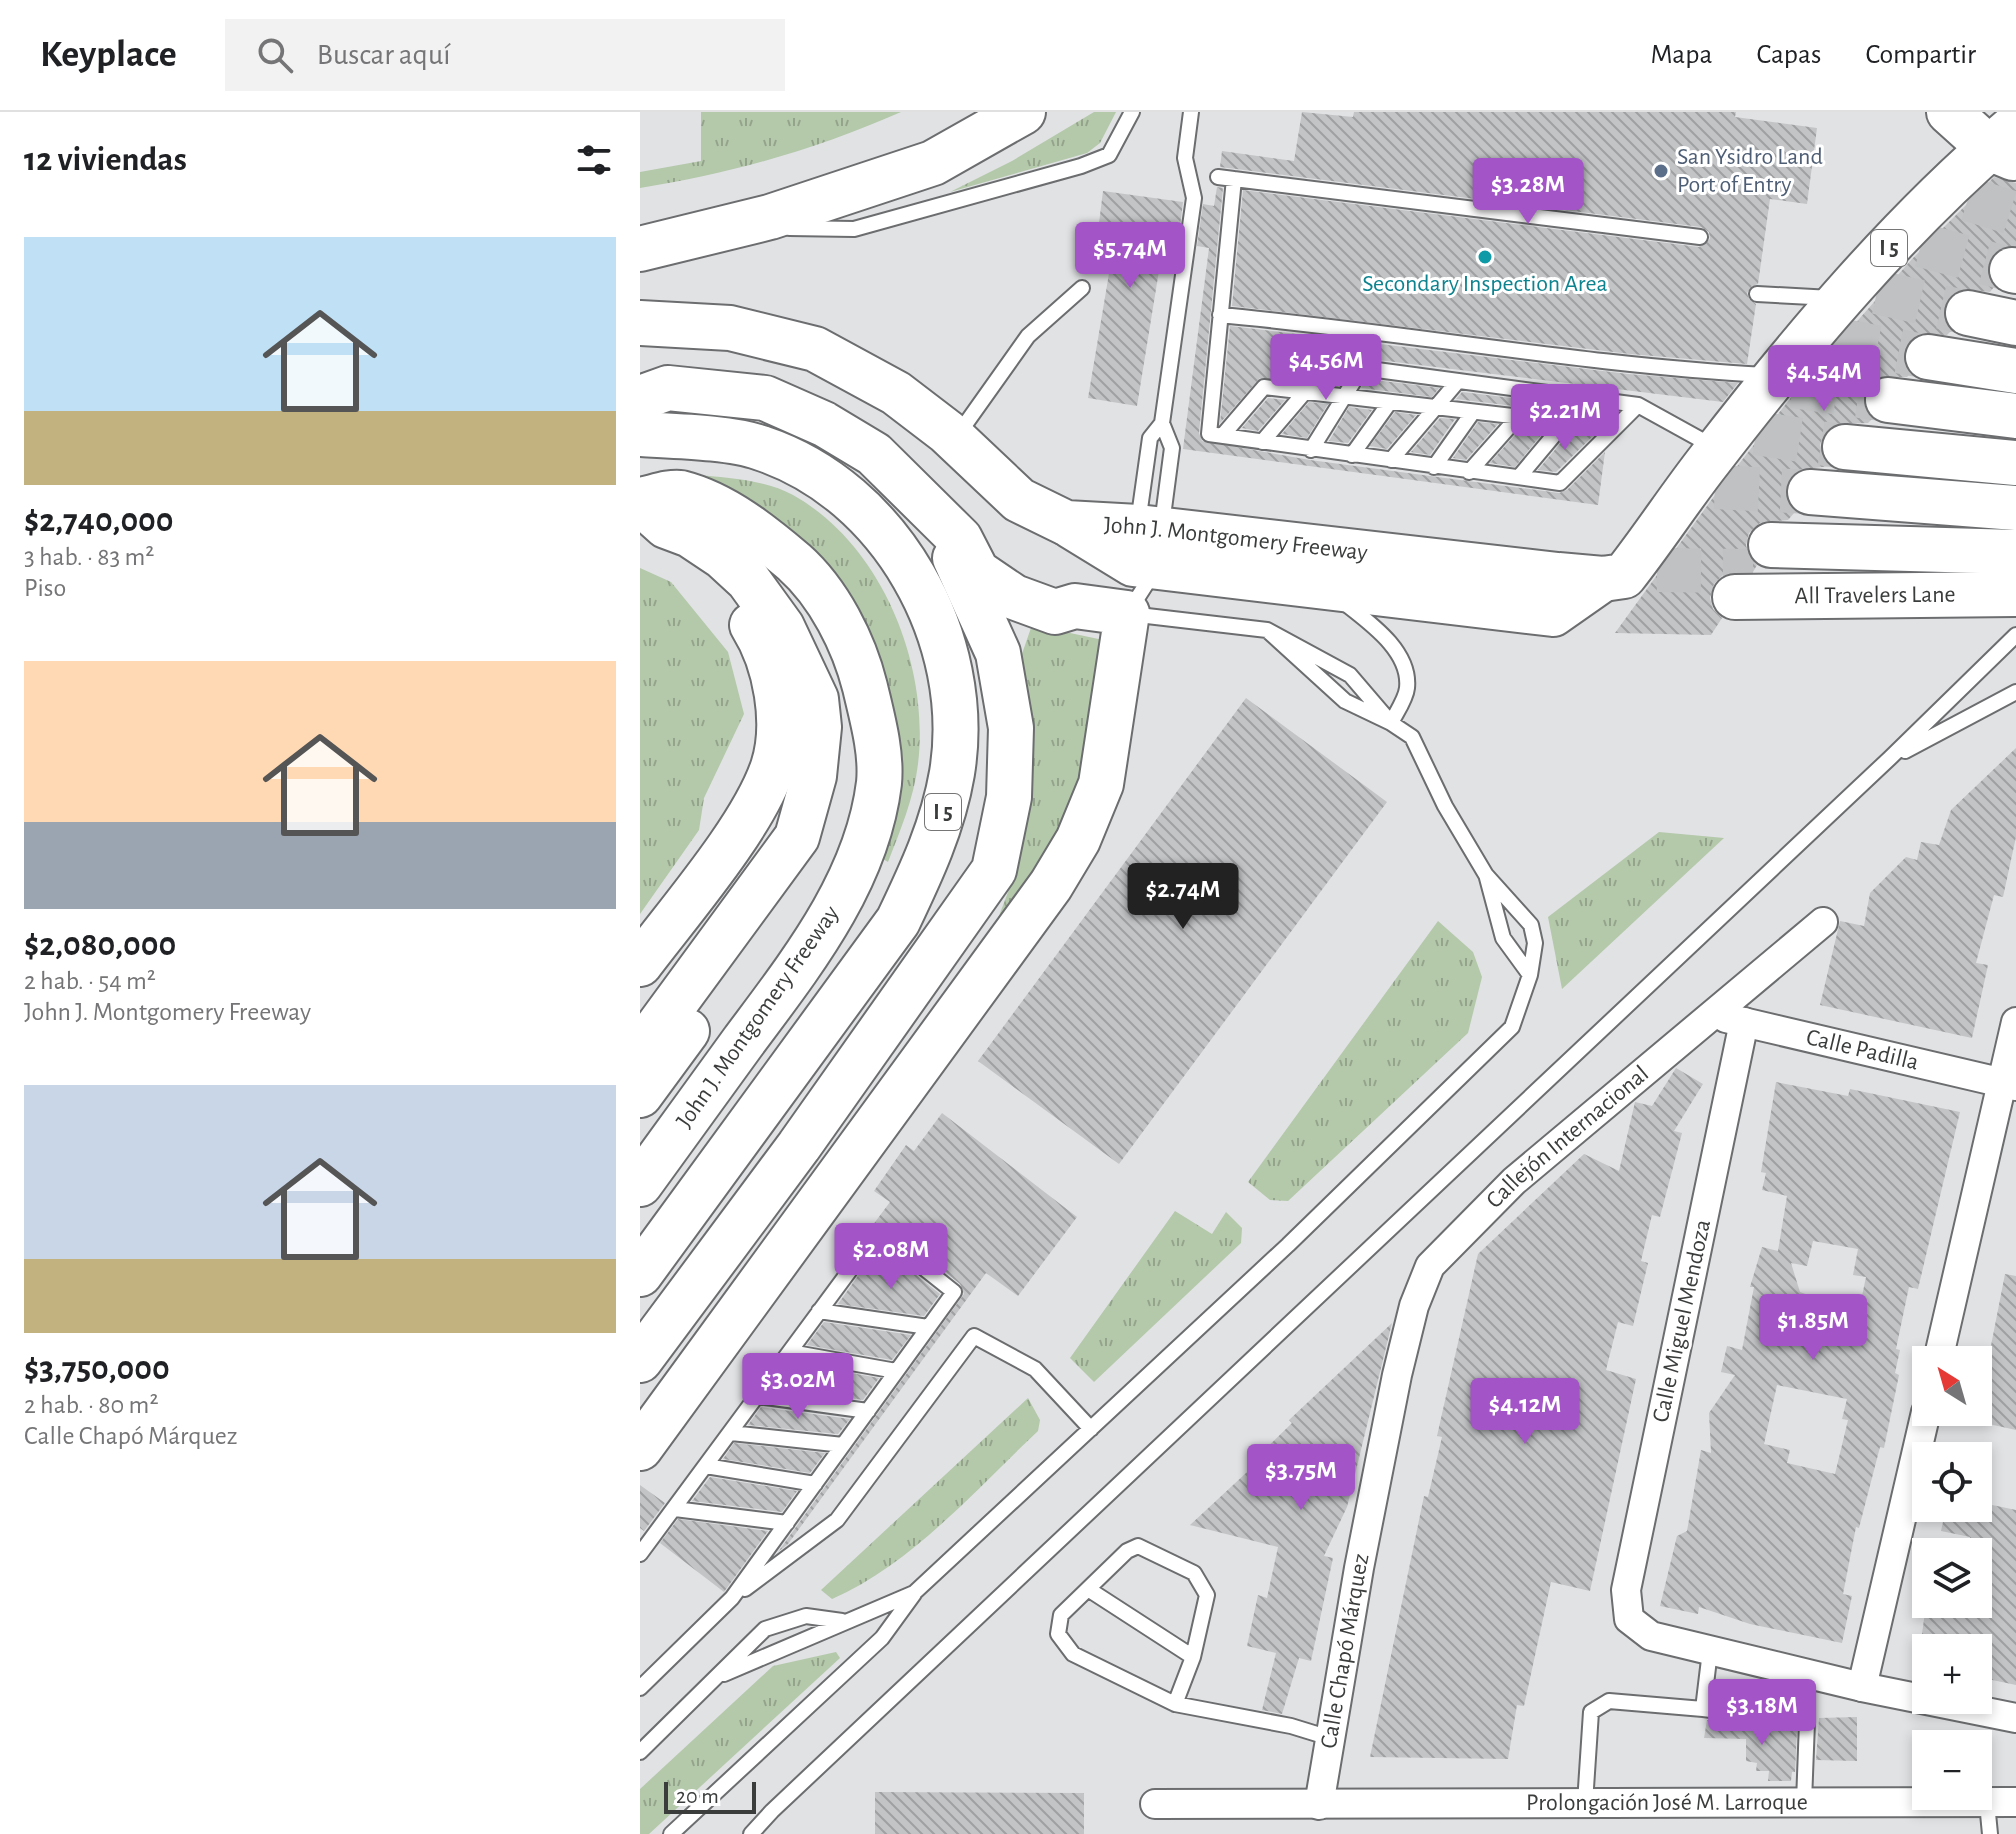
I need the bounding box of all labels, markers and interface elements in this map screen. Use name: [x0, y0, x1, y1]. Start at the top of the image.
search box: [225, 19, 785, 91]
icon: search: [253, 33, 297, 77]
text: Keyplace: [40, 36, 177, 74]
text: Buscar aquí: [317, 40, 450, 70]
text: Mapa: [1650, 41, 1712, 69]
text: Capas: [1756, 41, 1821, 69]
text: Compartir: [1865, 41, 1976, 69]
icon: filters: [572, 138, 616, 182]
text: 12 viviendas: [24, 143, 187, 177]
place label: San Ysidro Land Port of Entry: [1677, 145, 1823, 197]
pin: $3.28M: [1463, 158, 1593, 226]
marker: San Ysidro Land Port of Entry: [1652, 162, 1670, 180]
text: $3.28M: [1491, 171, 1565, 197]
pin: $5.74M: [1065, 222, 1195, 290]
road number: I 5: [1871, 230, 1907, 266]
text: $5.74M: [1093, 235, 1167, 261]
marker: Secondary Inspection Area: [1476, 248, 1494, 266]
place label: Secondary Inspection Area: [1362, 272, 1608, 296]
icon: home: [248, 289, 392, 433]
pin: $4.56M: [1261, 334, 1391, 402]
pin: $4.54M: [1759, 345, 1889, 413]
text: $4.56M: [1288, 347, 1364, 373]
text: $4.54M: [1786, 358, 1862, 384]
pin: $2.21M: [1500, 384, 1630, 452]
text: $2.21M: [1529, 397, 1601, 423]
text: $2,740,000: [24, 504, 174, 538]
street label: John J. Montgomery Freeway: [1103, 513, 1369, 565]
text: 3 hab. · 83 m²: [24, 544, 154, 570]
text: Piso: [24, 575, 66, 601]
street label: All Travelers Lane: [1794, 583, 1956, 608]
icon: home: [248, 713, 392, 857]
road number: I 5: [925, 794, 961, 830]
pin: $2.74M: [1118, 863, 1248, 931]
text: $2.74M: [1146, 876, 1220, 902]
street label: John J. Montgomery Freeway: [672, 902, 844, 1132]
text: $2,080,000: [24, 928, 176, 962]
text: 2 hab. · 54 m²: [24, 968, 156, 994]
text: John J. Montgomery Freeway: [24, 999, 311, 1025]
street label: Calle Padilla: [1804, 1025, 1921, 1075]
street label: Callejón Internacional: [1482, 1061, 1653, 1213]
icon: home: [248, 1137, 392, 1281]
street label: Calle Miguel Mendoza: [1649, 1217, 1715, 1425]
pin: $2.08M: [826, 1223, 956, 1291]
text: $2.08M: [853, 1236, 930, 1262]
pin: $1.85M: [1748, 1294, 1878, 1362]
text: $1.85M: [1777, 1307, 1849, 1333]
north arrow: [1912, 1346, 1992, 1426]
map controls: [1912, 1346, 1992, 1810]
text: $3,750,000: [24, 1352, 170, 1386]
pin: $3.02M: [733, 1353, 863, 1421]
text: $3.02M: [760, 1366, 836, 1392]
pin: $4.12M: [1460, 1378, 1590, 1446]
text: $4.12M: [1488, 1391, 1562, 1417]
text: 2 hab. · 80 m²: [24, 1392, 159, 1418]
text: Calle Chapó Márquez: [24, 1423, 238, 1449]
button: locate: [1912, 1442, 1992, 1522]
pin: $3.75M: [1236, 1444, 1366, 1512]
text: $3.75M: [1265, 1457, 1337, 1483]
button: layers: [1912, 1538, 1992, 1618]
street label: Calle Chapó Márquez: [1317, 1552, 1374, 1750]
button: +: [1912, 1634, 1992, 1714]
pin: $3.18M: [1697, 1679, 1827, 1747]
text: $3.18M: [1726, 1692, 1798, 1718]
button: −: [1912, 1730, 1992, 1810]
scale bar: [664, 1778, 756, 1814]
text: 20 m: [676, 1785, 719, 1807]
street label: Prolongación José M. Larroque: [1526, 1790, 1808, 1815]

